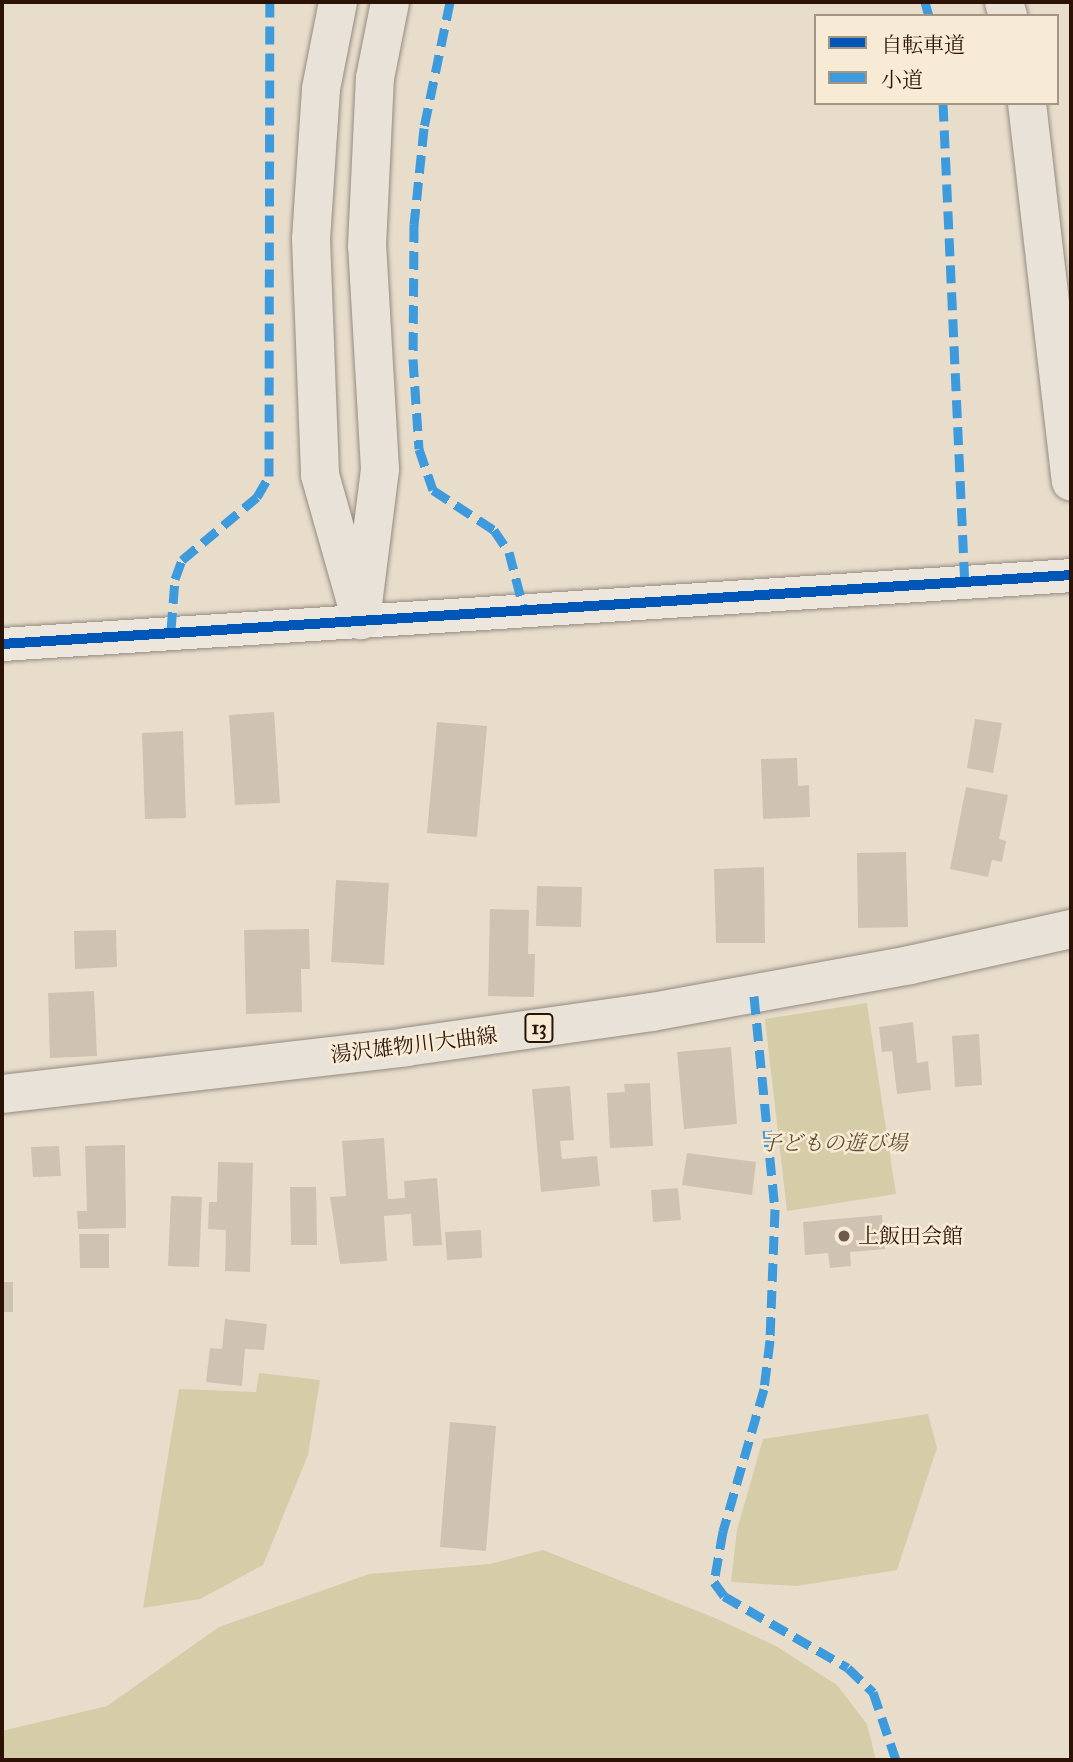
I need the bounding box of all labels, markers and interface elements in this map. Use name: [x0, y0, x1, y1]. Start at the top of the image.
legend: [814, 14, 1059, 105]
text: 自転車道: [881, 32, 965, 58]
text: 小道: [881, 67, 923, 93]
road number: 13: [523, 1012, 555, 1044]
street label: 湯沢雄物川大曲線: [329, 1022, 499, 1068]
park label: 子どもの遊び場: [761, 1130, 907, 1156]
place label: 上飯田会館: [858, 1223, 963, 1249]
marker: 上飯田会館: [836, 1228, 852, 1244]

